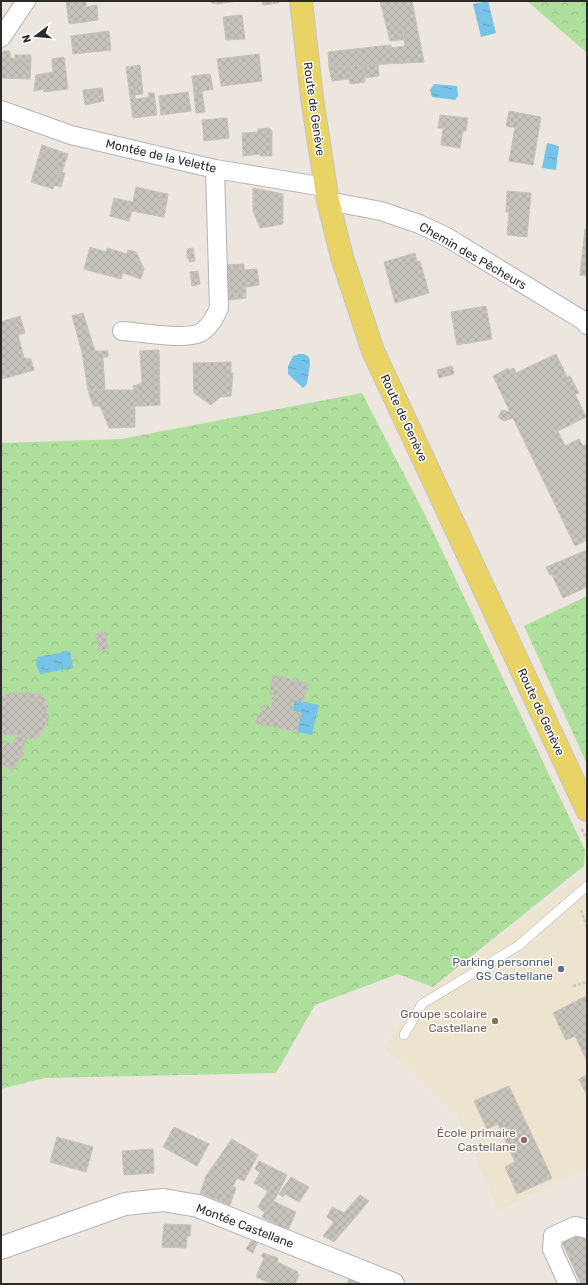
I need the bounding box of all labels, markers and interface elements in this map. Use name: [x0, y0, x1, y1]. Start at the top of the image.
north arrow: [16, 16, 56, 56]
text: N: [20, 33, 34, 44]
street label: Route de Genève: [300, 61, 328, 157]
street label: Montée de la Velette: [104, 136, 218, 176]
street label: Chemin des Pêcheurs: [417, 220, 529, 292]
street label: Route de Genève: [378, 372, 431, 464]
street label: Route de Genève: [515, 666, 568, 758]
place label: Parking personnel GS Castellane: [452, 955, 553, 983]
marker: Parking personnel GS Castellane: [556, 964, 566, 974]
place label: Groupe scolaire Castellane: [400, 1007, 487, 1035]
marker: Groupe scolaire Castellane: [490, 1016, 500, 1026]
place label: École primaire Castellane: [437, 1126, 516, 1154]
marker: École primaire Castellane: [519, 1135, 529, 1145]
street label: Montée Castellane: [194, 1201, 296, 1251]

